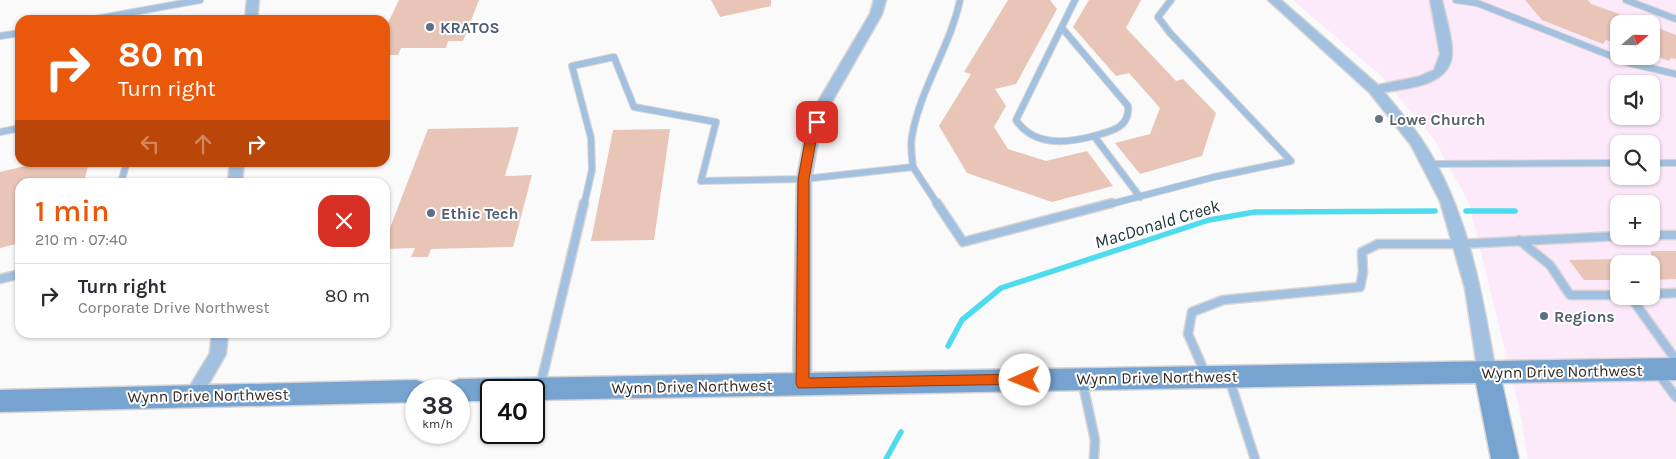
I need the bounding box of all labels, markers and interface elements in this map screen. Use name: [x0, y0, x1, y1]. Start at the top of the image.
north arrow: [1610, 15, 1660, 65]
map controls: [1610, 15, 1660, 305]
place label: KRATOS: [440, 18, 500, 37]
marker: KRATOS: [424, 21, 436, 33]
text: 80 m: [118, 34, 205, 75]
icon: right: [35, 35, 100, 100]
button: sound: [1610, 75, 1660, 125]
text: Turn right: [118, 76, 216, 102]
pin: [796, 101, 838, 143]
icon: arrive: [803, 108, 831, 136]
place label: Lowe Church: [1389, 110, 1485, 129]
marker: Lowe Church: [1373, 113, 1385, 125]
icon: left: [136, 130, 164, 158]
icon: ahead: [189, 130, 217, 158]
icon: right: [242, 130, 270, 158]
button: search: [1610, 135, 1660, 185]
text: 1 min: [35, 193, 109, 229]
water label: MacDonald Creek: [1092, 194, 1223, 253]
button: close: [318, 195, 370, 247]
button: +: [1610, 195, 1660, 245]
place label: Ethic Tech: [441, 204, 519, 223]
marker: Ethic Tech: [425, 207, 437, 219]
text: 210 m · 07:40: [35, 230, 127, 249]
button: −: [1610, 255, 1660, 305]
text: Turn right: [78, 276, 167, 298]
icon: right: [35, 282, 63, 310]
text: 80 m: [325, 285, 370, 307]
text: Corporate Drive Northwest: [78, 298, 270, 317]
place label: Regions: [1554, 307, 1615, 326]
marker: Regions: [1538, 310, 1550, 322]
position arrow: [998, 353, 1050, 405]
street label: Wynn Drive Northwest: [1481, 361, 1643, 382]
street label: Wynn Drive Northwest: [1076, 367, 1238, 388]
street label: Wynn Drive Northwest: [611, 376, 773, 397]
speed limit sign: 40: [480, 379, 545, 444]
street label: Wynn Drive Northwest: [127, 385, 289, 406]
text: 38: [422, 391, 453, 420]
text: km/h: [422, 417, 453, 431]

